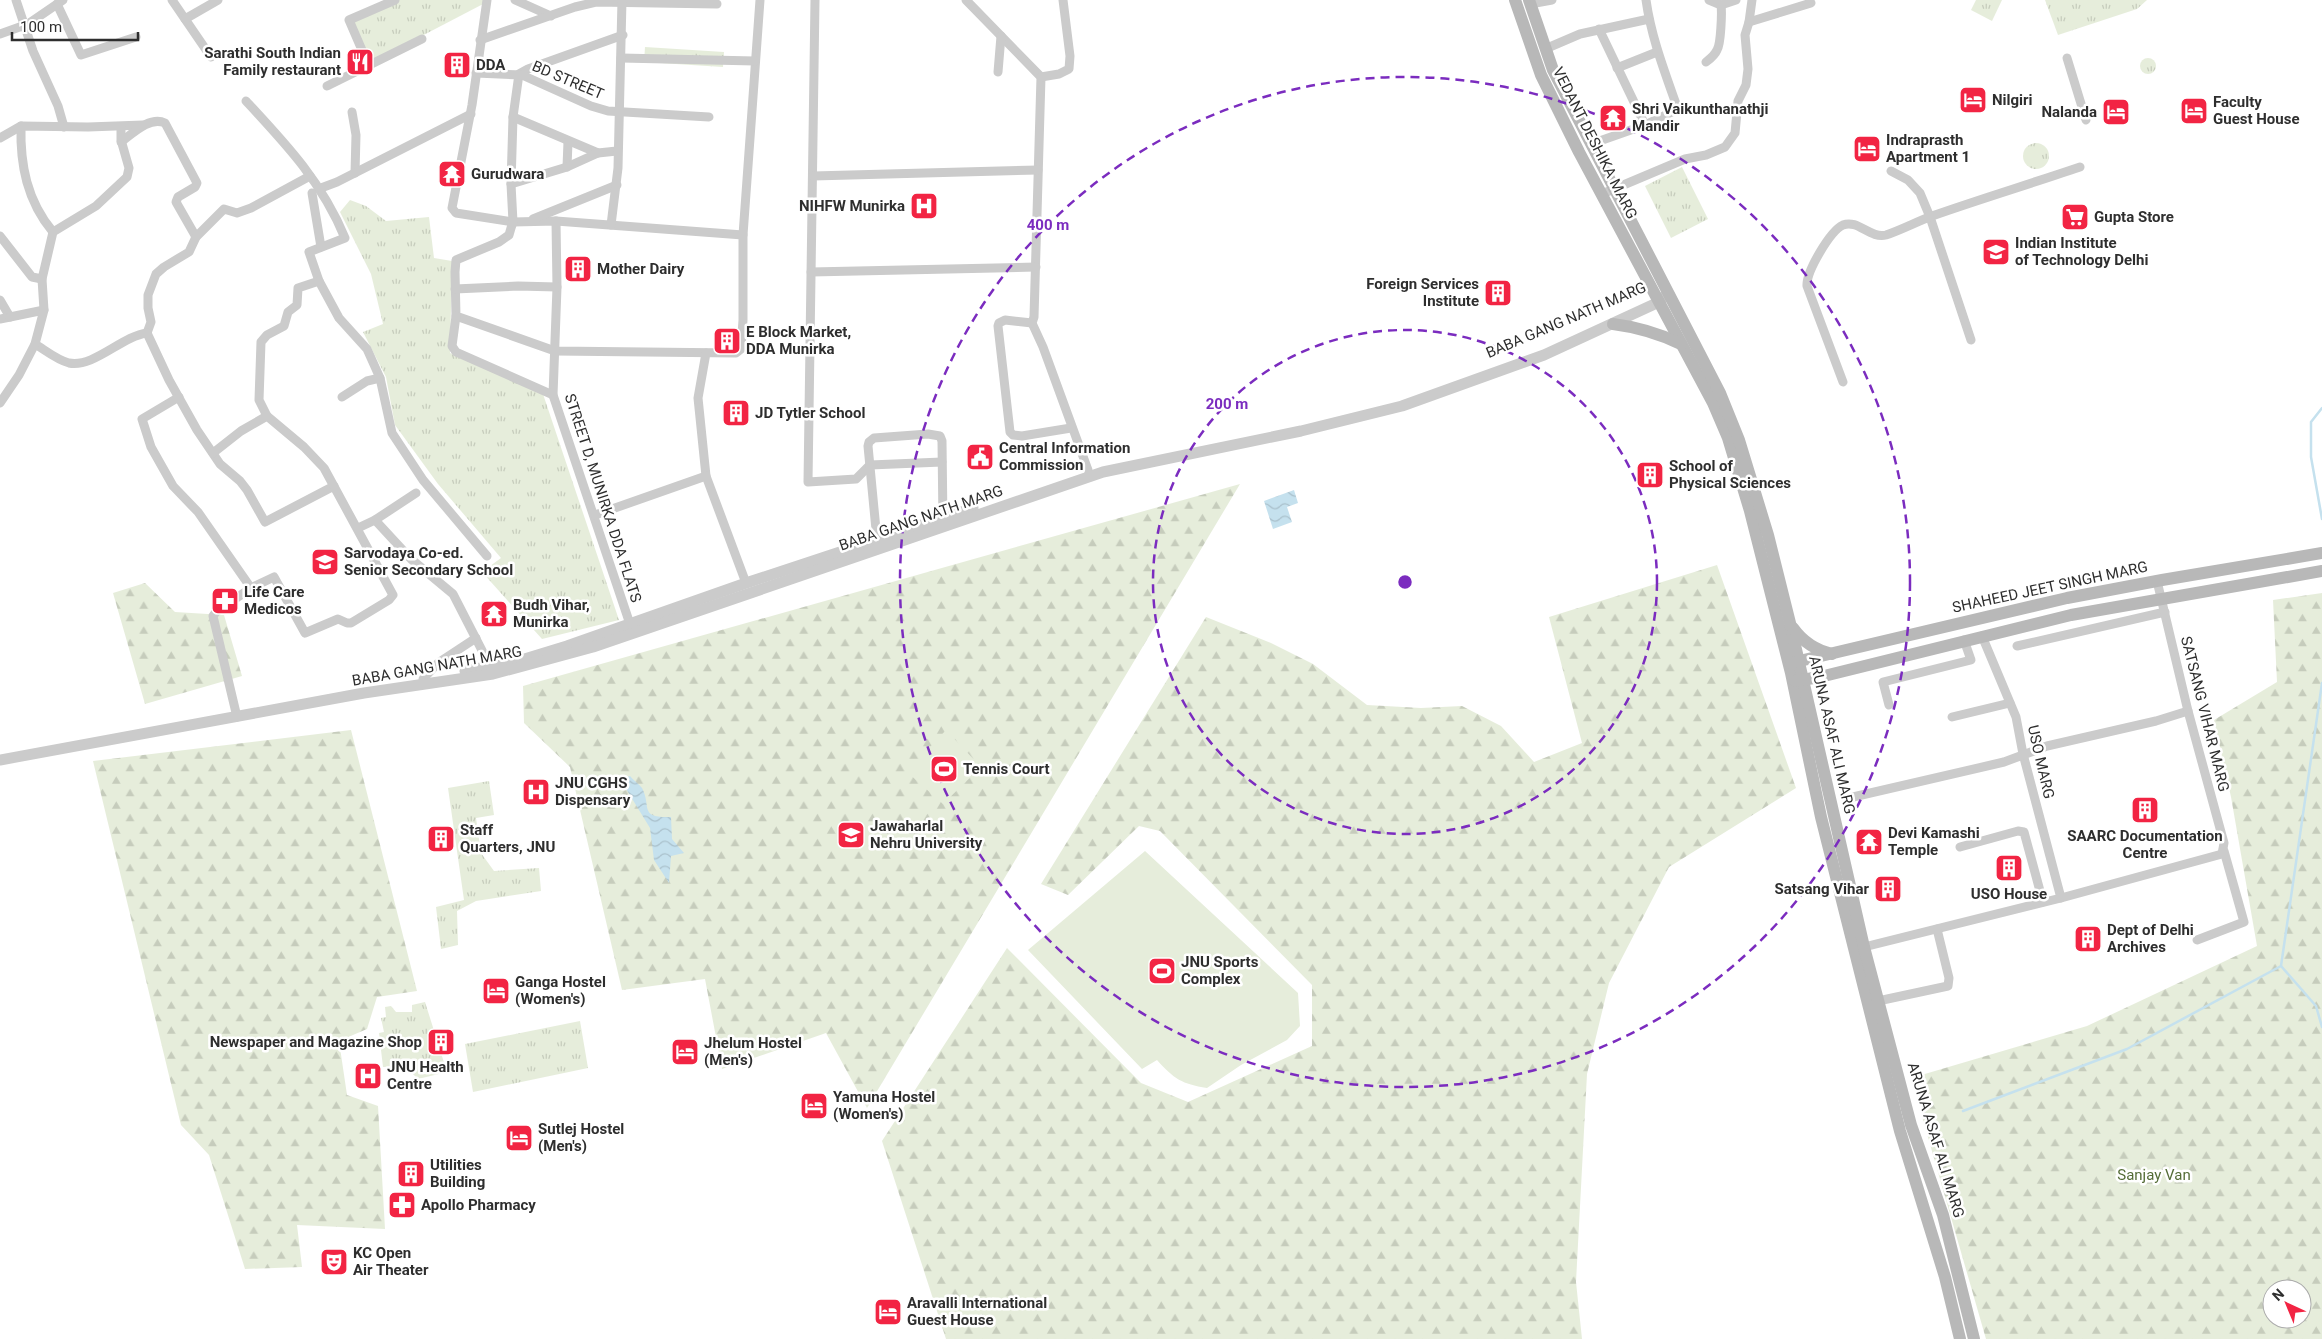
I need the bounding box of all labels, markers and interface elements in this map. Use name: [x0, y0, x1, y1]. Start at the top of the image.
scale bar: [12, 10, 139, 42]
text: 100 m: [20, 18, 62, 36]
place label: Sarathi South Indian Family restaurant: [204, 44, 341, 79]
restaurant icon: Sarathi South Indian Family restaurant: [345, 47, 375, 77]
building icon: DDA: [442, 50, 472, 80]
place label: DDA: [476, 56, 506, 74]
street label: BD STREET: [529, 57, 607, 103]
street label: VEDANT DESHIKA MARG: [1549, 64, 1641, 222]
hotel icon: Nilgiri: [1958, 85, 1988, 115]
place label: Nilgiri: [1992, 91, 2033, 109]
place label: Faculty Guest House: [2213, 93, 2300, 128]
hotel icon: Faculty Guest House: [2179, 96, 2209, 126]
hotel icon: Nalanda: [2101, 97, 2131, 127]
place label: Shri Vaikunthanathji Mandir: [1632, 100, 1768, 135]
temple icon: Shri Vaikunthanathji Mandir: [1598, 103, 1628, 133]
place label: Nalanda: [2042, 103, 2097, 121]
place label: Indraprasth Apartment 1: [1886, 131, 1970, 166]
hotel icon: Indraprasth Apartment 1: [1852, 134, 1882, 164]
temple icon: Gurudwara: [437, 159, 467, 189]
place label: Gurudwara: [471, 165, 544, 183]
hospital icon: NIHFW Munirka: [909, 191, 939, 221]
place label: NIHFW Munirka: [799, 197, 905, 215]
supermarket icon: Gupta Store: [2060, 202, 2090, 232]
place label: Gupta Store: [2094, 208, 2174, 226]
text: 400 m: [1027, 216, 1069, 234]
place label: Indian Institute of Technology Delhi: [2015, 234, 2148, 269]
school or university icon: Indian Institute of Technology Delhi: [1981, 237, 2011, 267]
building icon: Mother Dairy: [563, 254, 593, 284]
place label: Mother Dairy: [597, 260, 685, 278]
place label: Foreign Services Institute: [1366, 275, 1479, 310]
street label: BABA GANG NATH MARG: [1483, 278, 1649, 362]
building icon: Foreign Services Institute: [1483, 278, 1513, 308]
place label: E Block Market, DDA Munirka: [746, 323, 851, 358]
building icon: E Block Market, DDA Munirka: [712, 326, 742, 356]
street label: STREET D, MUNIRKA DDA FLATS: [561, 391, 645, 605]
text: 200 m: [1206, 395, 1248, 413]
building icon: JD Tytler School: [721, 398, 751, 428]
place label: JD Tytler School: [755, 404, 865, 422]
place label: Central Information Commission: [999, 439, 1130, 474]
public building icon: Central Information Commission: [965, 442, 995, 472]
place label: School of Physical Sciences: [1669, 457, 1791, 492]
building icon: School of Physical Sciences: [1635, 460, 1665, 490]
street label: BABA GANG NATH MARG: [837, 481, 1005, 555]
place label: Sarvodaya Co-ed. Senior Secondary School: [344, 544, 513, 579]
school or university icon: Sarvodaya Co-ed. Senior Secondary School: [310, 547, 340, 577]
street label: SHAHEED JEET SINGH MARG: [1951, 557, 2149, 617]
centre of rings: [1396, 573, 1414, 591]
place label: Life Care Medicos: [244, 583, 304, 618]
pharmacy icon: Life Care Medicos: [210, 586, 240, 616]
place label: Budh Vihar, Munirka: [513, 596, 590, 631]
temple icon: Budh Vihar, Munirka: [479, 599, 509, 629]
street label: SATSANG VIHAR MARG: [2177, 634, 2233, 794]
street label: BABA GANG NATH MARG: [351, 642, 523, 690]
street label: ARUNA ASAF ALI MARG: [1805, 654, 1859, 816]
street label: USO MARG: [2024, 723, 2058, 801]
sports icon: Tennis Court: [929, 754, 959, 784]
place label: Tennis Court: [963, 760, 1050, 778]
place label: JNU CGHS Dispensary: [555, 774, 631, 809]
hospital icon: JNU CGHS Dispensary: [521, 777, 551, 807]
building icon: SAARC Documentation Centre: [2130, 795, 2160, 825]
place label: Jawaharlal Nehru University: [870, 817, 983, 852]
school or university icon: Jawaharlal Nehru University: [836, 820, 866, 850]
place label: Staff Quarters, JNU: [460, 821, 555, 856]
building icon: Staff Quarters, JNU: [426, 824, 456, 854]
place label: Devi Kamashi Temple: [1888, 824, 1980, 859]
temple icon: Devi Kamashi Temple: [1854, 827, 1884, 857]
place label: SAARC Documentation Centre: [2067, 827, 2223, 862]
building icon: USO House: [1994, 853, 2024, 883]
building icon: Satsang Vihar: [1873, 874, 1903, 904]
place label: Satsang Vihar: [1775, 880, 1870, 898]
place label: USO House: [1971, 885, 2047, 903]
place label: Dept of Delhi Archives: [2107, 921, 2194, 956]
building icon: Dept of Delhi Archives: [2073, 924, 2103, 954]
place label: JNU Sports Complex: [1181, 953, 1259, 988]
sports icon: JNU Sports Complex: [1147, 956, 1177, 986]
place label: Ganga Hostel (Women's): [515, 973, 606, 1008]
hotel icon: Ganga Hostel (Women's): [481, 976, 511, 1006]
building icon: Newspaper and Magazine Shop: [426, 1027, 456, 1057]
place label: Newspaper and Magazine Shop: [210, 1033, 422, 1051]
place label: Jhelum Hostel (Men's): [704, 1034, 802, 1069]
hotel icon: Jhelum Hostel (Men's): [670, 1037, 700, 1067]
place label: JNU Health Centre: [387, 1058, 464, 1093]
street label: ARUNA ASAF ALI MARG: [1904, 1060, 1968, 1220]
hospital icon: JNU Health Centre: [353, 1061, 383, 1091]
place label: Yamuna Hostel (Women's): [833, 1088, 935, 1123]
hotel icon: Yamuna Hostel (Women's): [799, 1091, 829, 1121]
place label: Sutlej Hostel (Men's): [538, 1120, 624, 1155]
hotel icon: Sutlej Hostel (Men's): [504, 1123, 534, 1153]
place label: Utilities Building: [430, 1156, 485, 1191]
building icon: Utilities Building: [396, 1159, 426, 1189]
park label: Sanjay Van: [2117, 1166, 2191, 1184]
pharmacy icon: Apollo Pharmacy: [387, 1190, 417, 1220]
place label: Apollo Pharmacy: [421, 1196, 536, 1214]
place label: KC Open Air Theater: [353, 1244, 429, 1279]
theatre icon: KC Open Air Theater: [319, 1247, 349, 1277]
north arrow: [2262, 1279, 2312, 1329]
text: N: [2269, 1285, 2287, 1304]
place label: Aravalli International Guest House: [907, 1294, 1047, 1329]
hotel icon: Aravalli International Guest House: [873, 1297, 903, 1327]

